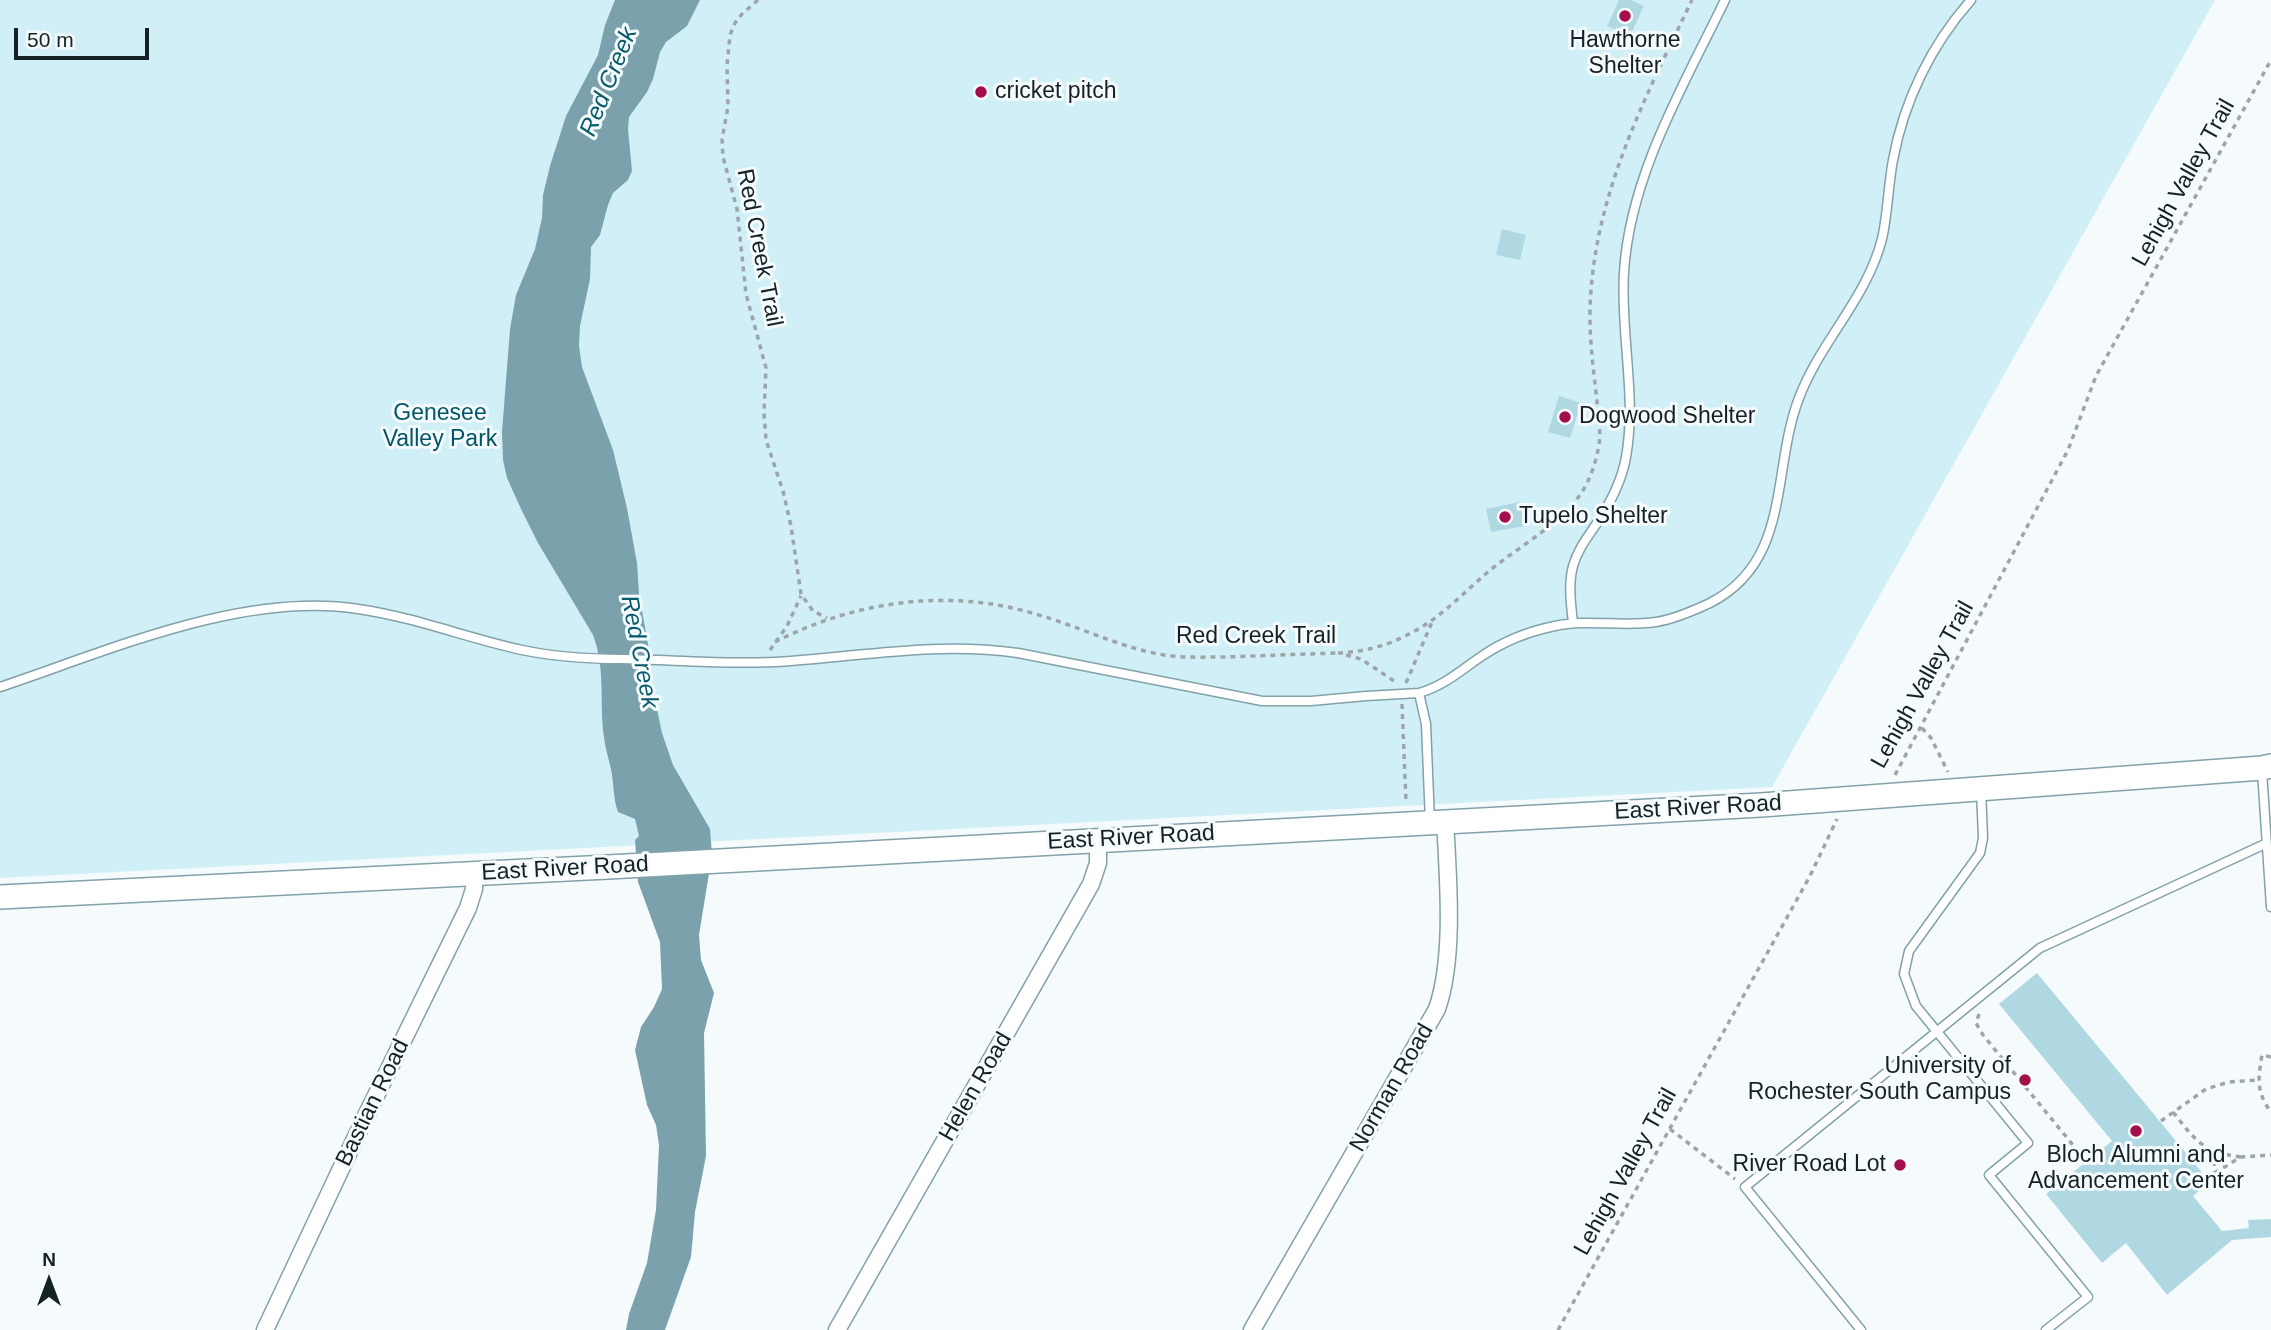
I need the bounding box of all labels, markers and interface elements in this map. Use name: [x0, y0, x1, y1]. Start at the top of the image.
marker: Hawthorne Shelter: [1617, 8, 1633, 24]
scale bar: [18, 14, 152, 58]
water label: Red Creek: [574, 23, 644, 141]
place label: Hawthorne Shelter: [1569, 27, 1681, 81]
text: 50 m: [27, 28, 74, 51]
place label: cricket pitch: [995, 78, 1116, 106]
marker: cricket pitch: [973, 84, 989, 100]
street label: Lehigh Valley Trail: [2127, 95, 2241, 271]
street label: Red Creek Trail: [730, 167, 788, 329]
park label: Genesee Valley Park: [383, 400, 497, 454]
place label: Dogwood Shelter: [1579, 403, 1755, 431]
marker: Dogwood Shelter: [1557, 409, 1573, 425]
place label: Tupelo Shelter: [1519, 503, 1668, 531]
marker: Tupelo Shelter: [1497, 509, 1513, 525]
water label: Red Creek: [614, 593, 664, 711]
street label: Lehigh Valley Trail: [1866, 597, 1980, 773]
street label: Red Creek Trail: [1176, 623, 1336, 651]
street label: East River Road: [1614, 790, 1782, 826]
street label: East River Road: [1047, 820, 1215, 856]
street label: East River Road: [481, 851, 649, 887]
street label: Norman Road: [1344, 1019, 1440, 1157]
street label: Helen Road: [934, 1028, 1018, 1146]
street label: Bastian Road: [330, 1035, 416, 1171]
place label: University of Rochester South Campus: [1748, 1053, 2011, 1107]
marker: University of Rochester South Campus: [2017, 1072, 2033, 1088]
street label: Lehigh Valley Trail: [1569, 1084, 1683, 1260]
marker: Bloch Alumni and Advancement Center: [2128, 1123, 2144, 1139]
place label: Bloch Alumni and Advancement Center: [2028, 1142, 2244, 1196]
place label: River Road Lot: [1733, 1151, 1886, 1179]
marker: River Road Lot: [1892, 1157, 1908, 1173]
north arrow: [14, 1246, 84, 1316]
text: N: [42, 1249, 56, 1270]

